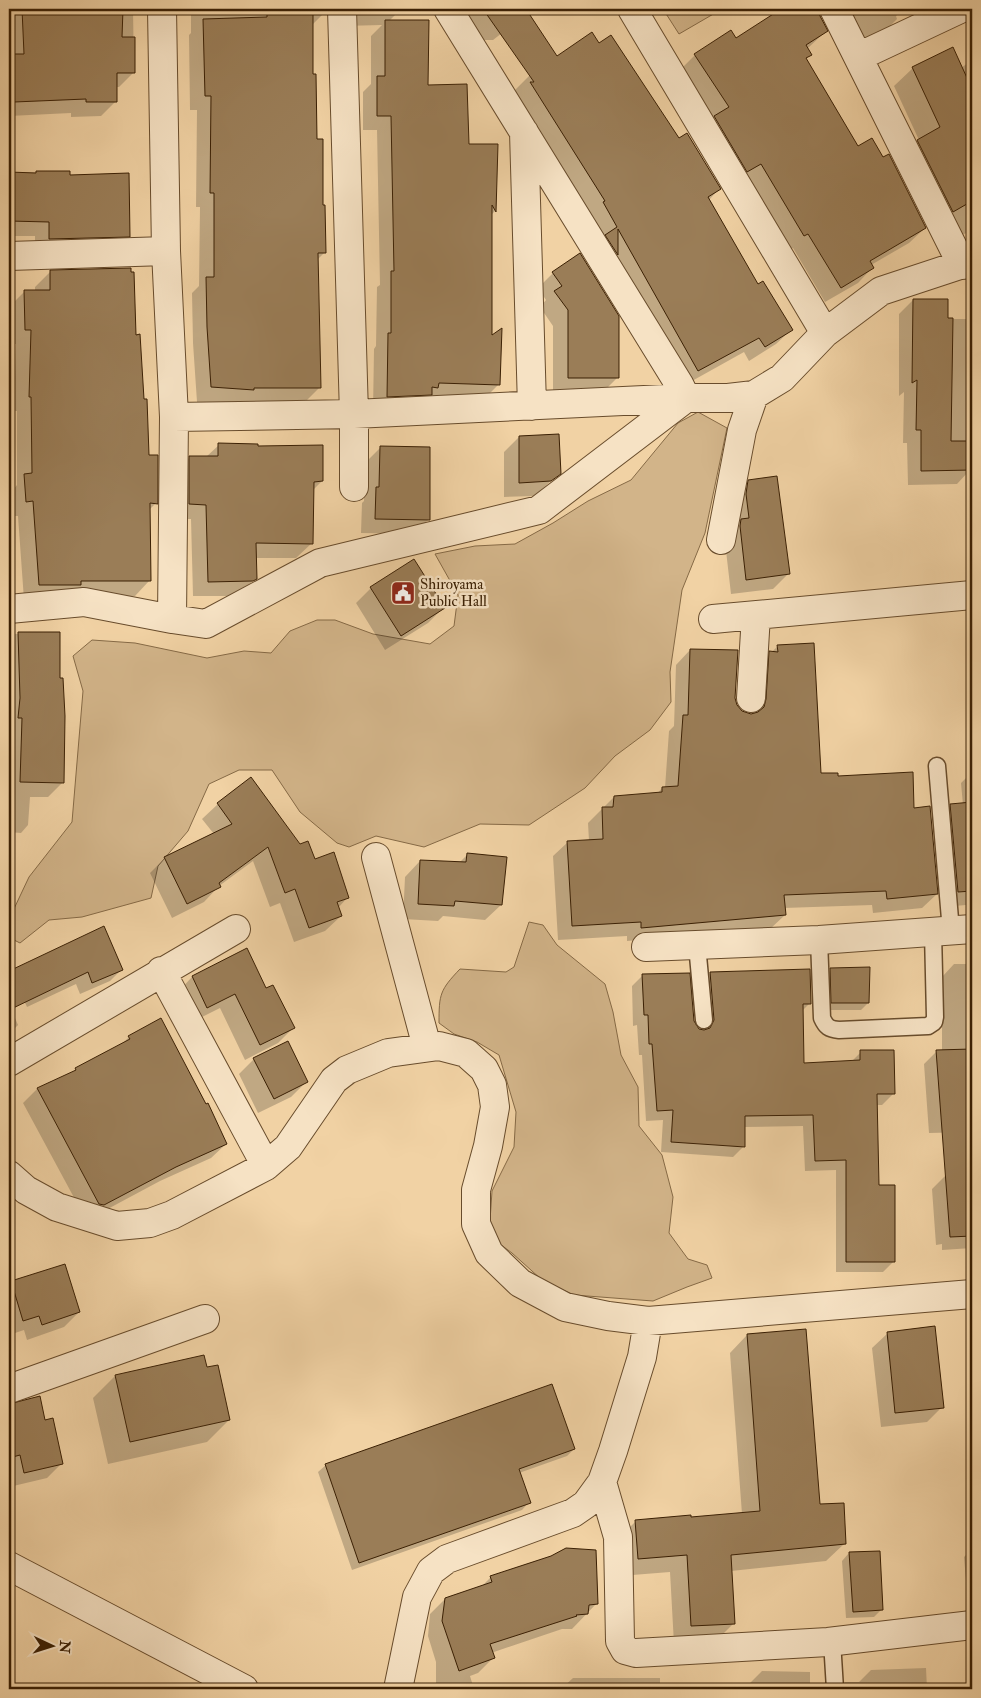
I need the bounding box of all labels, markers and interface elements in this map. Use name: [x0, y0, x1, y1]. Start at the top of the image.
place label: Shiroyama Public Hall: [420, 575, 487, 611]
public building icon: Shiroyama Public Hall: [390, 580, 416, 606]
north arrow: [28, 1620, 78, 1670]
text: N: [56, 1639, 73, 1654]

